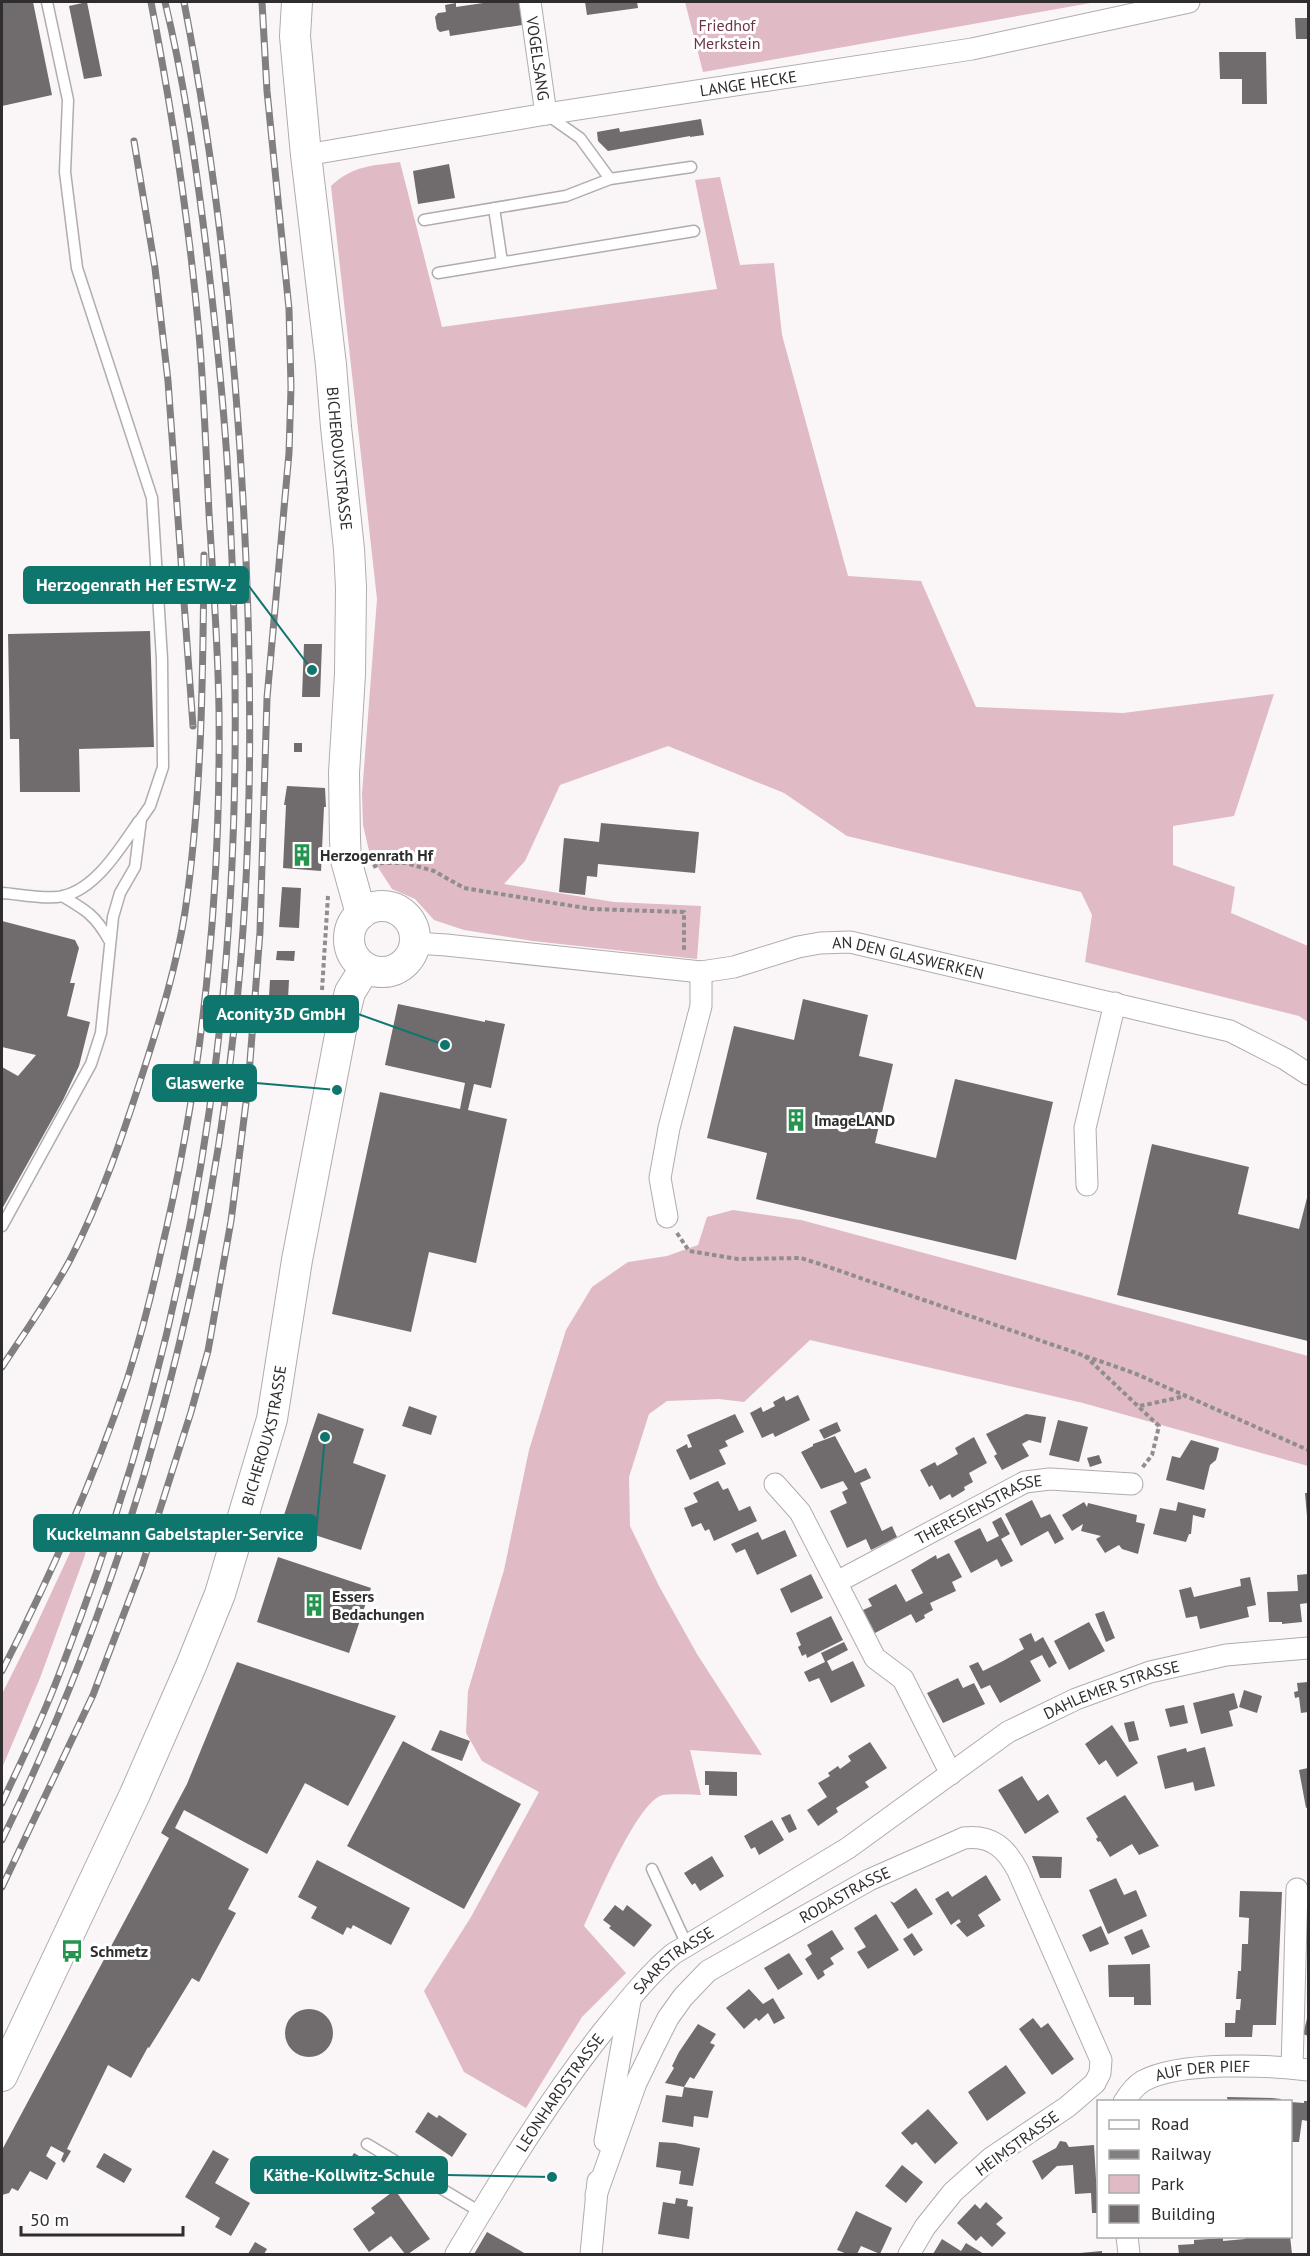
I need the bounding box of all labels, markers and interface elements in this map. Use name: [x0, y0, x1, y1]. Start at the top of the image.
street label: VOGELSANG: [522, 14, 554, 102]
park label: Friedhof Merkstein: [693, 15, 761, 53]
street label: LANGE HECKE: [698, 66, 798, 100]
street label: BICHEROUXSTRASSE: [323, 386, 357, 531]
callout: Herzogenrath Hef ESTW-Z: [24, 567, 248, 603]
text: Herzogenrath Hef ESTW-Z: [36, 573, 236, 596]
building icon: Herzogenrath Hf: [289, 842, 315, 868]
place label: Herzogenrath Hf: [320, 845, 434, 865]
street label: AN DEN GLASWERKEN: [832, 932, 986, 983]
callout: Aconity3D GmbH: [204, 996, 358, 1032]
text: Aconity3D GmbH: [216, 1002, 346, 1025]
callout: Glaswerke: [153, 1065, 256, 1101]
text: Glaswerke: [166, 1071, 244, 1094]
building icon: ImageLAND: [783, 1107, 809, 1133]
place label: ImageLAND: [814, 1110, 895, 1130]
street label: BICHEROUXSTRASSE: [237, 1364, 290, 1508]
street label: THERESIENSTRASSE: [912, 1470, 1043, 1549]
callout: Kuckelmann Gabelstapler-Service: [34, 1515, 316, 1551]
text: Kuckelmann Gabelstapler-Service: [46, 1522, 304, 1545]
place label: Essers Bedachungen: [332, 1586, 425, 1624]
building icon: Essers Bedachungen: [301, 1592, 327, 1618]
street label: DAHLEMER STRASSE: [1040, 1656, 1181, 1723]
street label: RODASTRASSE: [796, 1862, 893, 1927]
street label: SAARSTRASSE: [629, 1922, 717, 1998]
bus stop icon: Schmetz: [59, 1938, 85, 1964]
place label: Schmetz: [90, 1941, 148, 1961]
street label: LEONHARDSTRASSE: [511, 2029, 608, 2155]
street label: AUF DER PIEF: [1153, 2056, 1250, 2085]
legend: [1097, 2100, 1292, 2238]
street label: HEIMSTRASSE: [971, 2106, 1063, 2180]
text: Road: [1151, 2112, 1189, 2135]
text: Railway: [1151, 2142, 1212, 2165]
callout: Käthe-Kollwitz-Schule: [251, 2157, 447, 2193]
text: Käthe-Kollwitz-Schule: [263, 2163, 435, 2186]
text: Park: [1151, 2172, 1184, 2195]
scale bar: [21, 2199, 183, 2237]
text: Building: [1151, 2202, 1215, 2225]
text: 50 m: [30, 2208, 69, 2231]

